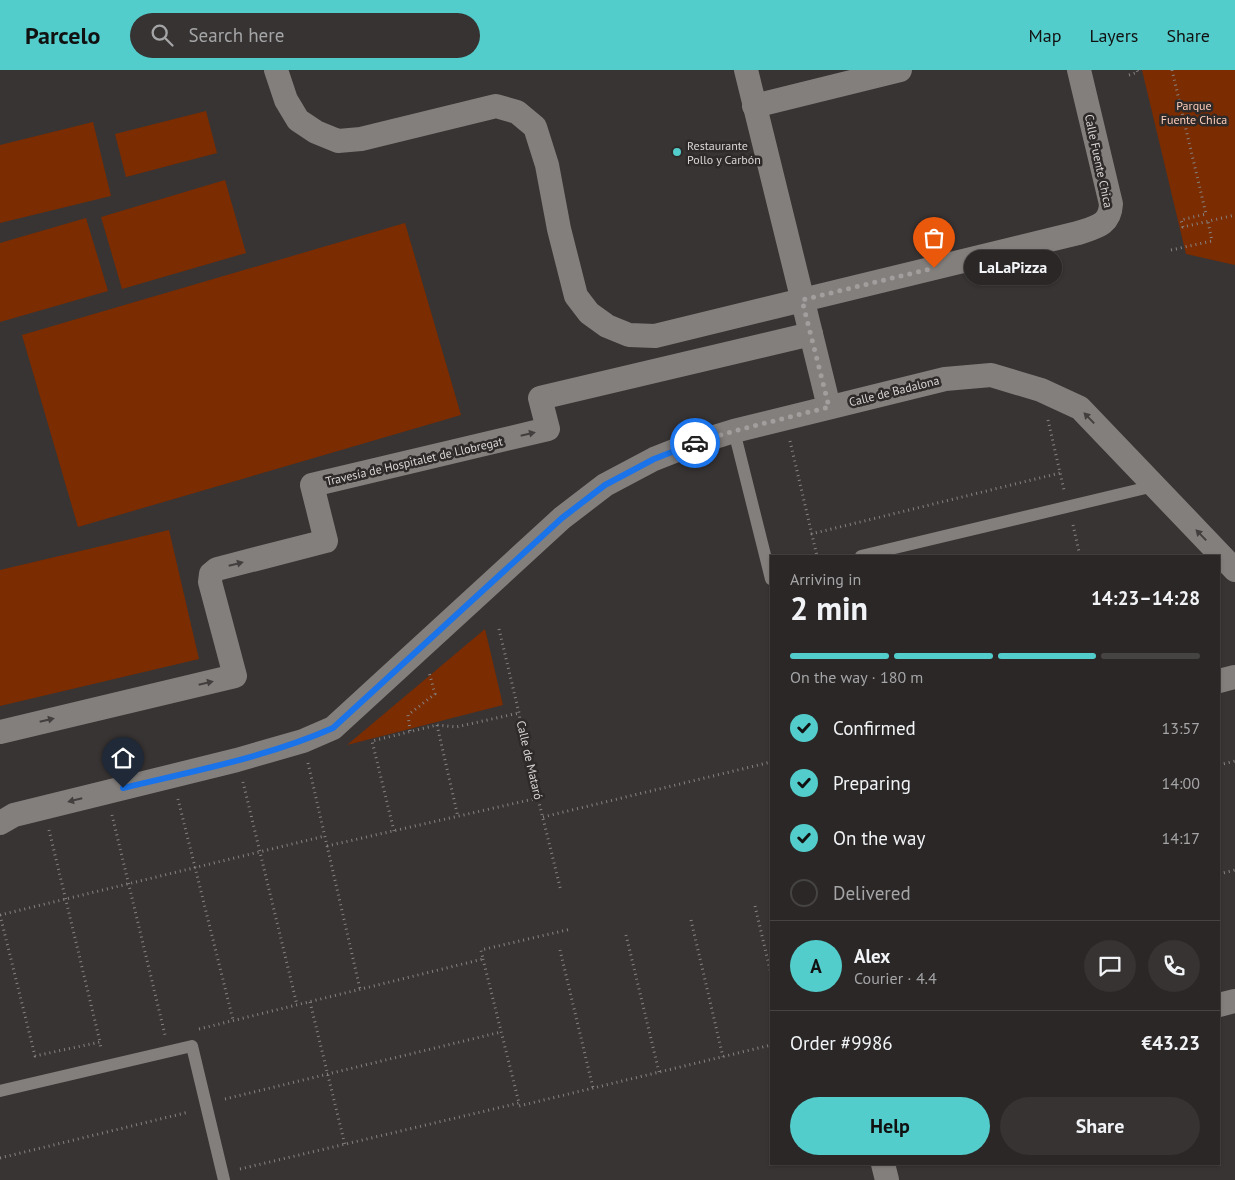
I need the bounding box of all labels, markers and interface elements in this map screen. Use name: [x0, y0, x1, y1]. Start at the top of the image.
search box: [130, 13, 480, 58]
text: Parcelo: [25, 20, 100, 51]
icon: search: [148, 21, 176, 49]
text: Search here: [188, 23, 284, 47]
text: Map: [1029, 24, 1061, 47]
text: Layers: [1089, 24, 1138, 47]
text: Share: [1166, 24, 1210, 47]
park label: Parque Fuente Chica: [1161, 98, 1227, 127]
street label: Calle Fuente Chica: [1082, 113, 1116, 209]
place label: Restaurante Pollo y Carbón: [687, 138, 761, 167]
marker: Restaurante Pollo y Carbón: [671, 146, 683, 158]
pin: [913, 217, 955, 268]
icon: bag: [920, 224, 948, 252]
callout: LaLaPizza: [964, 250, 1062, 286]
text: LaLaPizza: [979, 257, 1047, 277]
street label: Calle de Badalona: [847, 373, 941, 409]
one-way arrow: [1083, 412, 1095, 424]
courier: [670, 418, 720, 468]
icon: car: [681, 429, 709, 457]
one-way arrow: [520, 430, 535, 438]
street label: Travesía de Hospitalet de Llobregat: [324, 433, 504, 489]
one-way arrow: [1195, 529, 1207, 541]
one-way arrow: [228, 560, 243, 568]
text: Arriving in: [790, 569, 861, 589]
text: 14:23–14:28: [1091, 586, 1200, 610]
text: 2 min: [790, 587, 868, 629]
text: On the way · 180 m: [790, 667, 923, 687]
one-way arrow: [198, 679, 213, 687]
icon: check: [790, 714, 818, 742]
one-way arrow: [40, 716, 55, 724]
text: Confirmed: [833, 716, 916, 740]
text: 13:57: [1162, 718, 1200, 738]
street label: Calle de Mataró: [514, 719, 546, 801]
pin: [102, 737, 144, 788]
icon: home: [109, 744, 137, 772]
icon: check: [790, 769, 818, 797]
text: Preparing: [833, 771, 911, 795]
text: 14:00: [1162, 773, 1200, 793]
one-way arrow: [68, 796, 83, 804]
icon: check: [790, 824, 818, 852]
text: On the way: [833, 826, 925, 850]
text: 14:17: [1162, 828, 1200, 848]
text: Delivered: [833, 881, 911, 905]
button: chat: [1084, 940, 1136, 992]
button: phone: [1148, 940, 1200, 992]
text: Alex: [854, 944, 890, 968]
text: A: [810, 954, 822, 978]
text: Courier · 4.4: [854, 968, 937, 988]
text: Order #9986: [790, 1031, 893, 1055]
text: €43.23: [1141, 1031, 1200, 1055]
button: Help: [790, 1097, 990, 1155]
button: Share: [1000, 1097, 1200, 1155]

